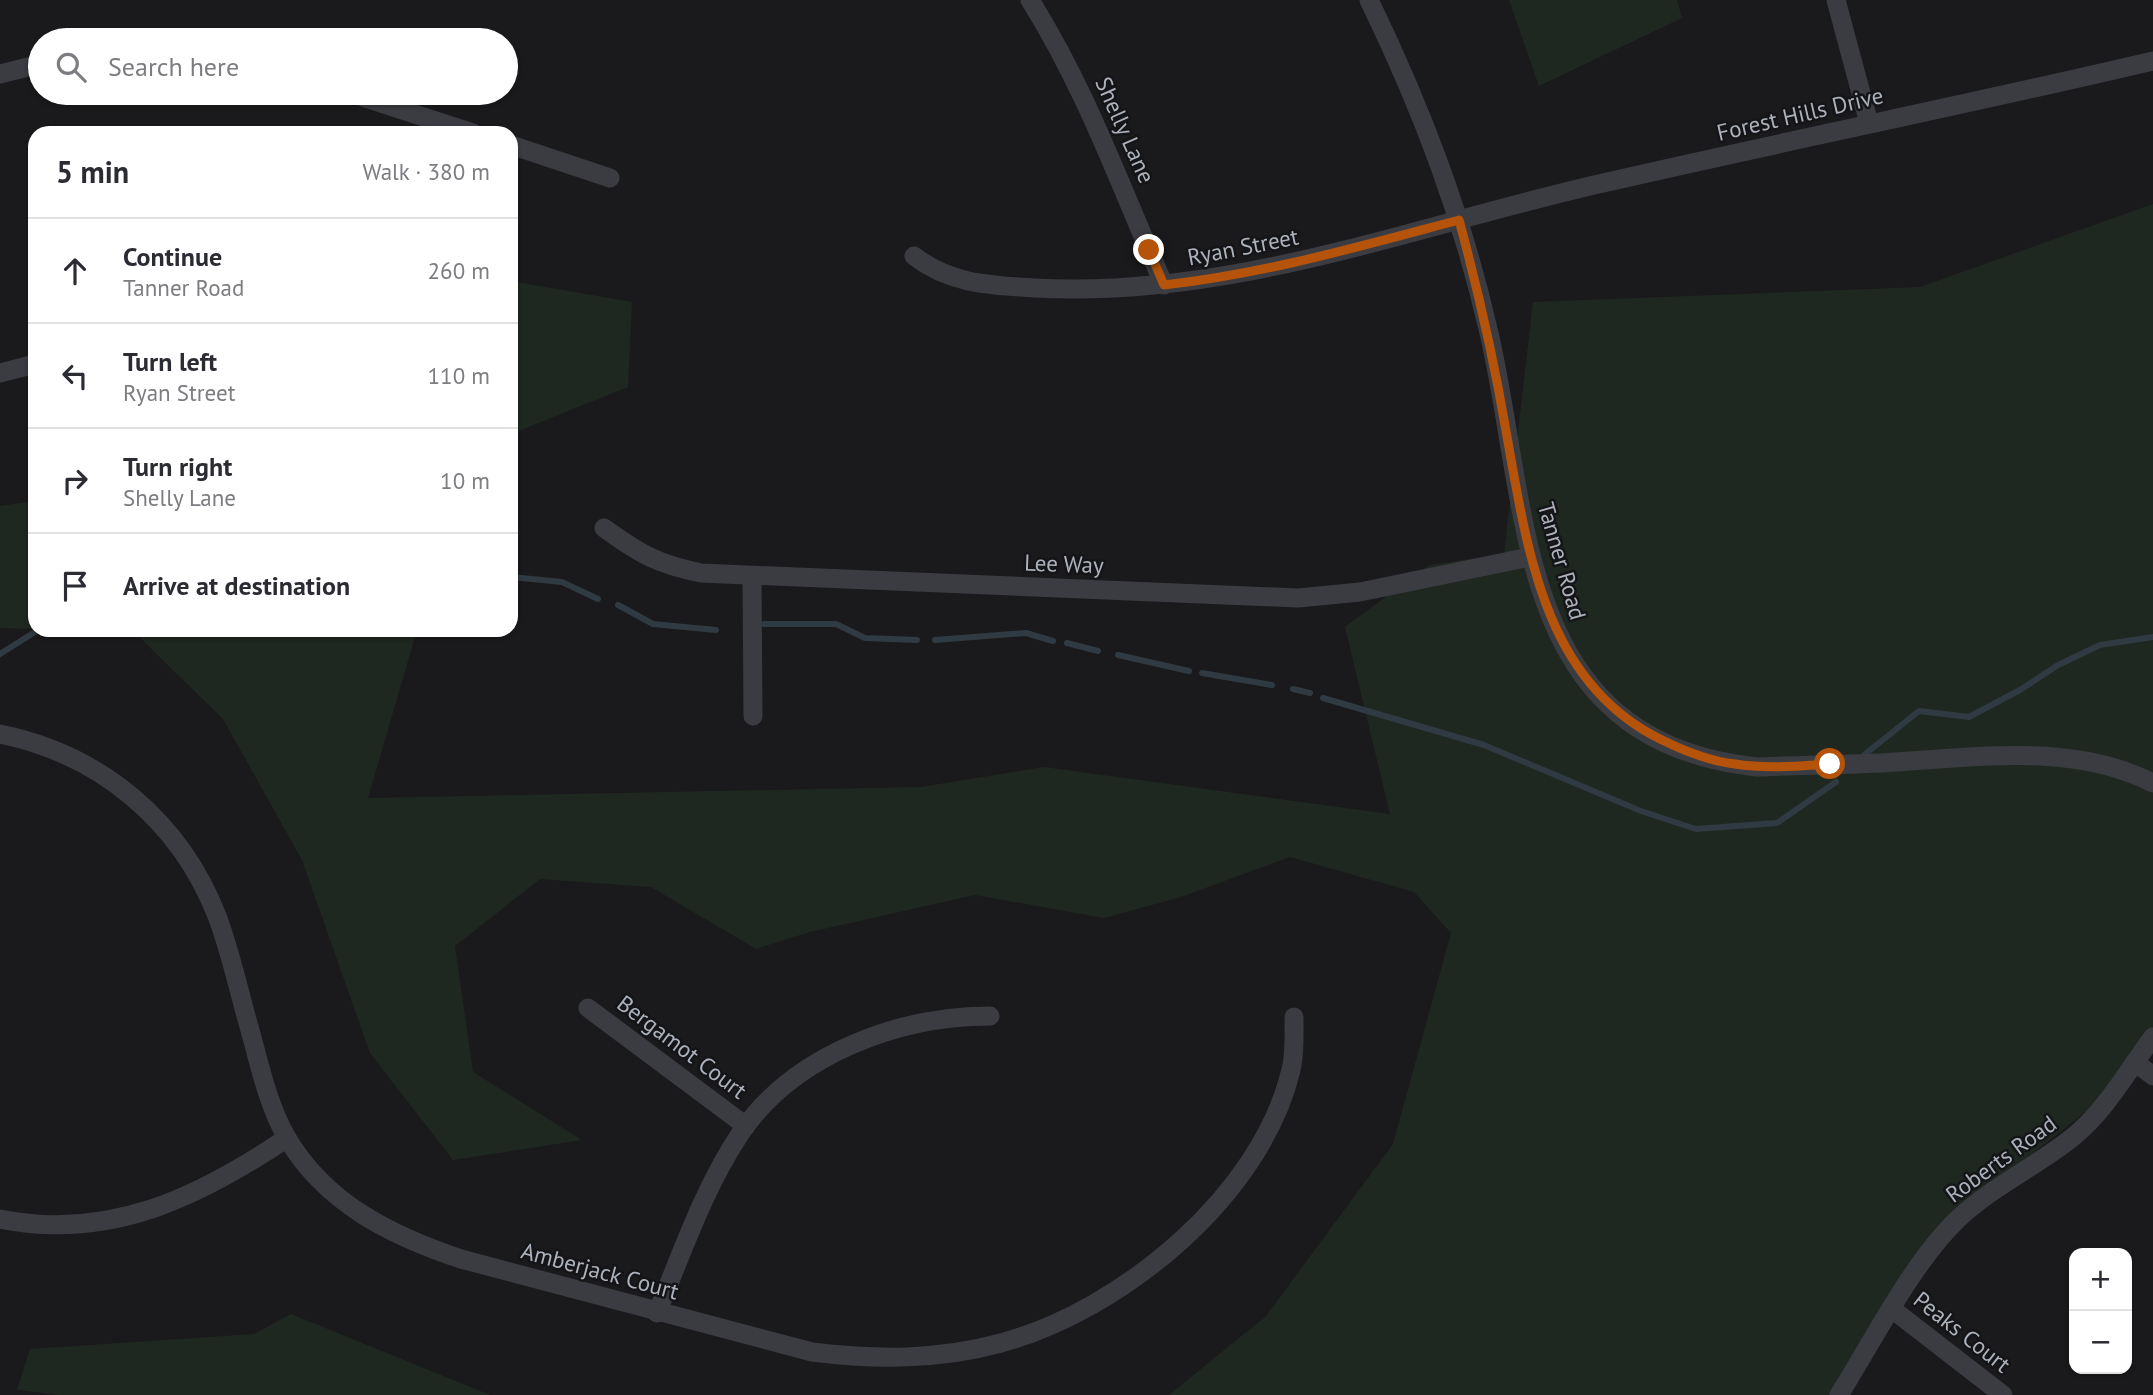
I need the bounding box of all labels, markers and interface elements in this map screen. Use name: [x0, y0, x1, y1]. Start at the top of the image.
search box: [28, 28, 518, 105]
icon: search: [52, 48, 90, 86]
text: Search here: [108, 50, 239, 83]
street label: Shelly Lane: [1089, 72, 1162, 187]
street label: Forest Hills Drive: [1714, 80, 1886, 147]
text: 5 min: [56, 152, 129, 191]
text: Walk · 380 m: [363, 157, 490, 186]
street label: Ryan Street: [1185, 222, 1301, 271]
route end: [1133, 234, 1164, 265]
text: Continue: [123, 240, 222, 273]
icon: ahead: [56, 252, 94, 290]
text: 260 m: [428, 256, 490, 285]
text: Tanner Road: [123, 273, 244, 302]
text: Turn left: [123, 345, 217, 378]
icon: left: [56, 357, 94, 395]
text: 110 m: [428, 361, 490, 390]
text: Ryan Street: [123, 378, 236, 407]
text: Turn right: [123, 450, 232, 483]
icon: right: [56, 462, 94, 500]
text: 10 m: [440, 466, 490, 495]
text: Shelly Lane: [123, 483, 236, 512]
street label: Tanner Road: [1532, 499, 1593, 623]
street label: Lee Way: [1024, 548, 1105, 579]
icon: arrive: [56, 567, 94, 605]
text: Arrive at destination: [123, 569, 350, 602]
route start: [1814, 748, 1845, 779]
street label: Bergamot Court: [612, 988, 753, 1105]
street label: Roberts Road: [1940, 1109, 2062, 1208]
street label: Amberjack Court: [518, 1236, 682, 1306]
map controls: [2069, 1248, 2132, 1374]
button: +: [2069, 1248, 2132, 1311]
street label: Peaks Court: [1908, 1285, 2017, 1379]
button: −: [2069, 1311, 2132, 1374]

